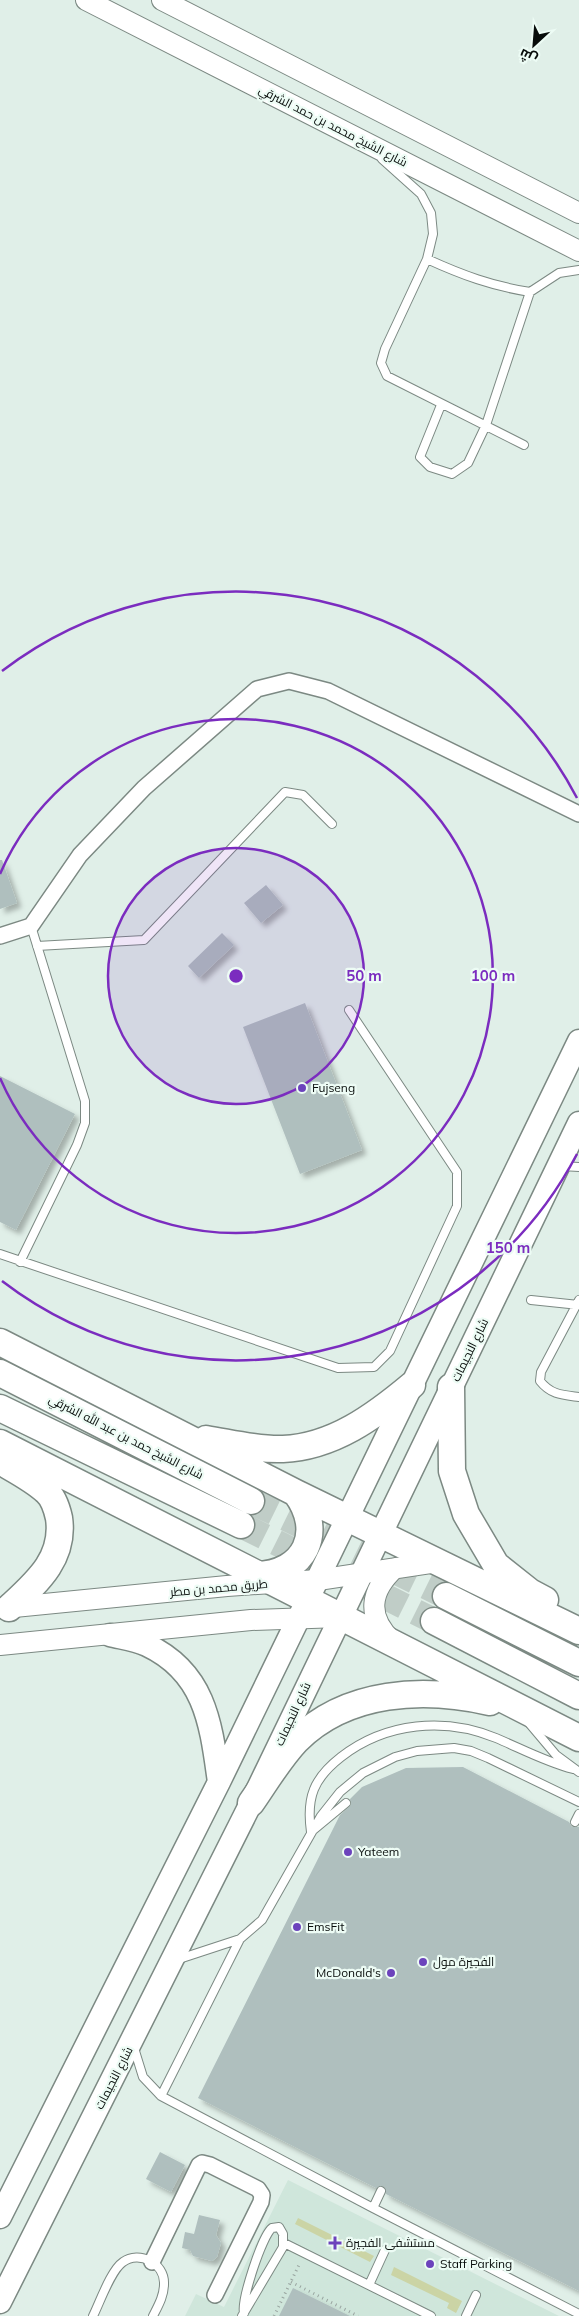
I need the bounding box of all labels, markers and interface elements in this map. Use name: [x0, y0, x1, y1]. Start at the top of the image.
north arrow: [509, 20, 559, 70]
text: ش: [516, 45, 540, 69]
street label: شارع الشيخ محمد بن حمد الشرقي: [255, 81, 410, 172]
text: 50 m: [346, 966, 382, 985]
text: 100 m: [471, 966, 515, 985]
centre of rings: [227, 967, 245, 985]
place label: Fujseng: [312, 1080, 355, 1095]
marker: Fujseng: [296, 1082, 308, 1094]
text: 150 m: [486, 1238, 530, 1257]
street label: شارع النجيمات: [448, 1316, 492, 1384]
street label: شارع الشيخ حمد بن عبد الله الشرقي: [45, 1391, 206, 1485]
street label: طريق محمد بن مطر: [168, 1576, 269, 1599]
street label: شارع النجيمات: [271, 1680, 315, 1748]
place label: Yateem: [357, 1844, 399, 1859]
marker: Yateem: [342, 1846, 354, 1858]
place label: EmsFit: [307, 1919, 344, 1934]
marker: EmsFit: [291, 1921, 303, 1933]
place label: الفجيرة مول: [433, 1954, 494, 1969]
marker: الفجيرة مول: [417, 1956, 429, 1968]
place label: McDonald's: [316, 1965, 381, 1980]
marker: McDonald's: [385, 1967, 397, 1979]
street label: شارع النجيمات: [91, 2044, 137, 2112]
place label: مستشفى الفجيرة: [346, 2235, 435, 2250]
marker: مستشفى الفجيرة: [328, 2236, 342, 2250]
place label: Staff Parking: [440, 2256, 512, 2271]
marker: Staff Parking: [424, 2258, 436, 2270]

